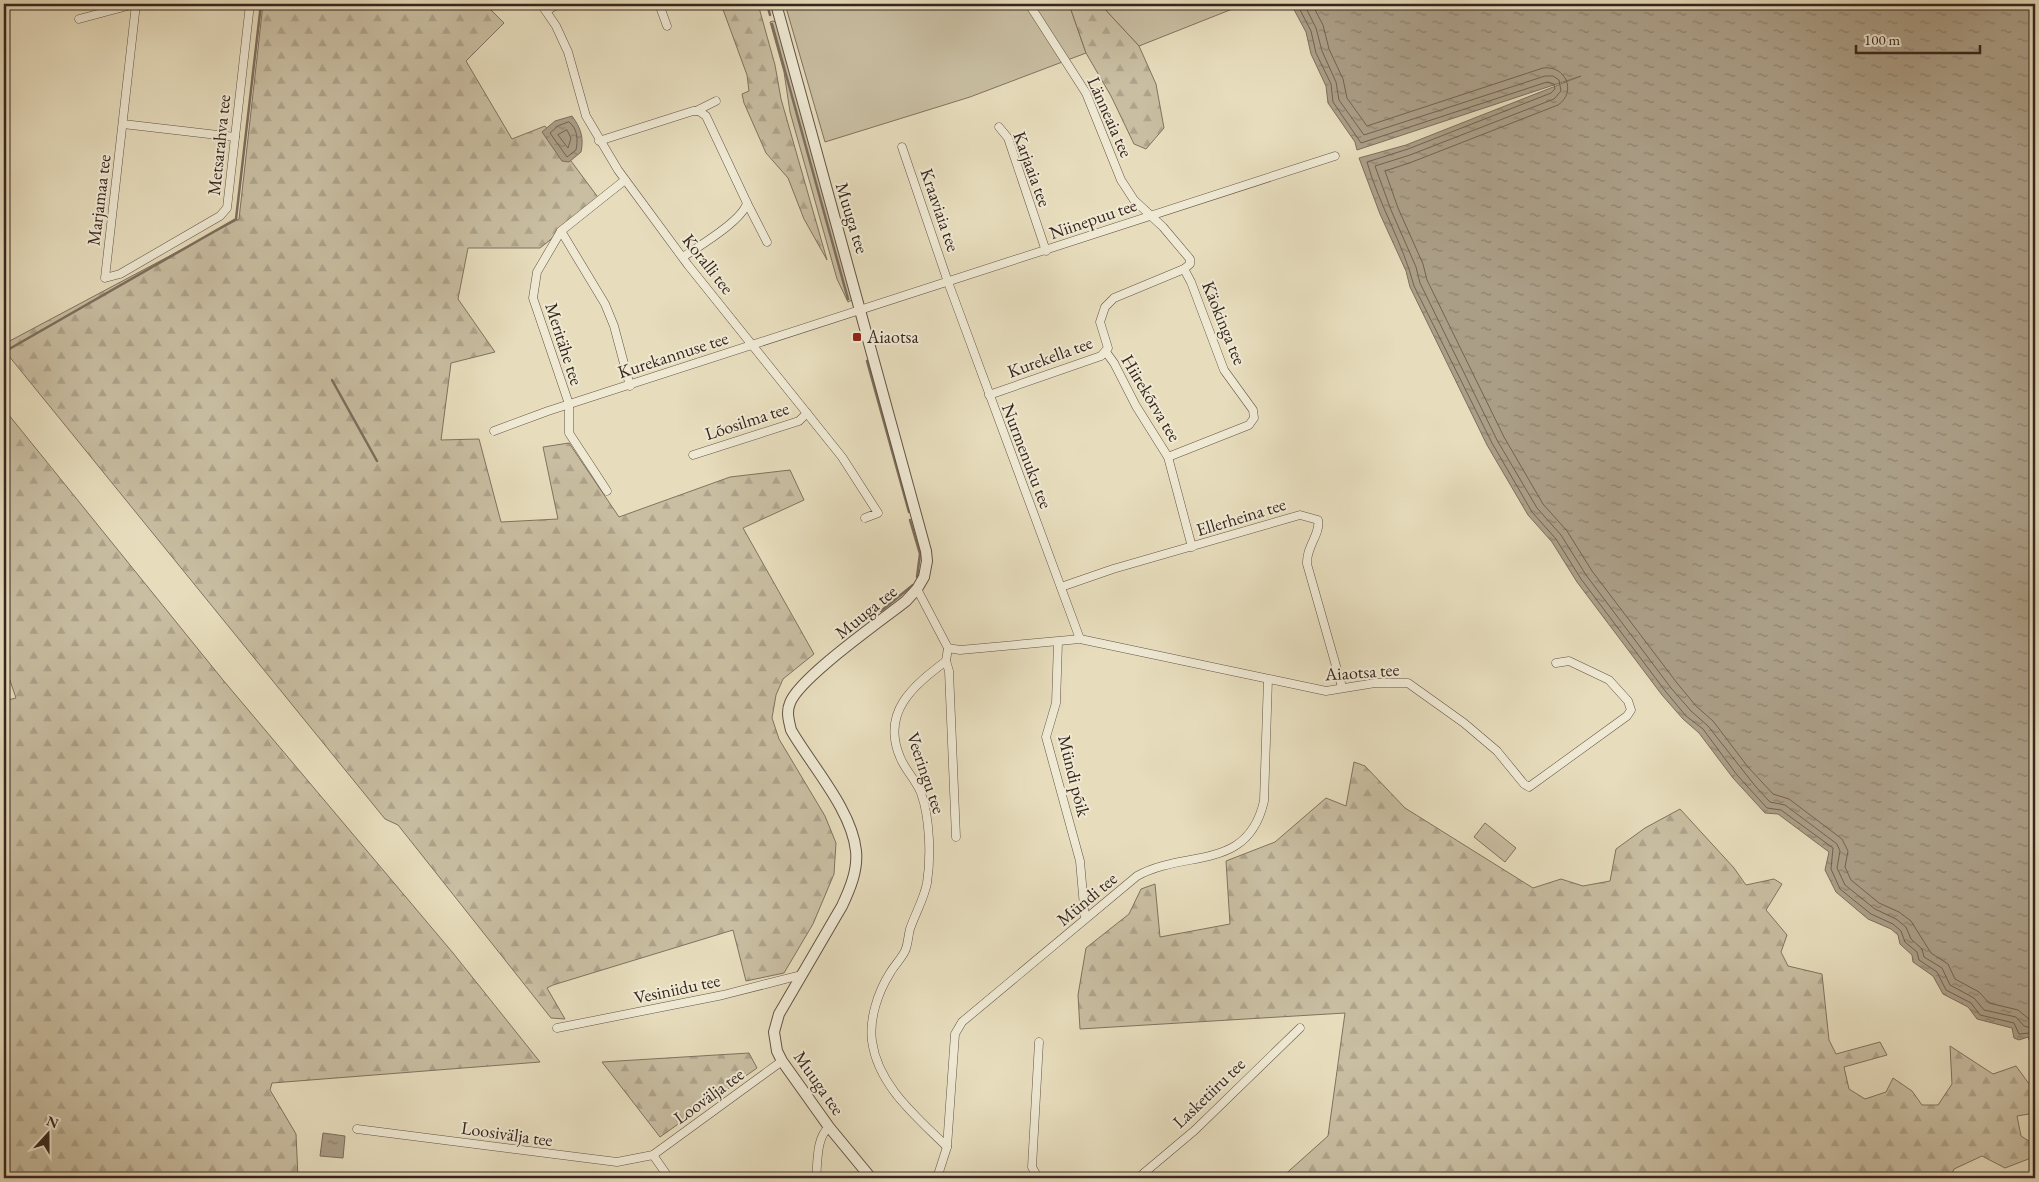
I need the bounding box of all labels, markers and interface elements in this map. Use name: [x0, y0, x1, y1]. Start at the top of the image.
scale bar: [1856, 22, 1980, 54]
text: 100 m: [1864, 30, 1901, 49]
street label: Länneaia tee: [1083, 73, 1138, 161]
street label: Metsarahva tee: [202, 93, 235, 197]
street label: Karjaaia tee: [1008, 128, 1057, 210]
street label: Marjamaa tee: [81, 153, 116, 247]
street label: Kraaviaia tee: [916, 165, 965, 254]
street label: Muuga tee: [831, 179, 874, 256]
street label: Niinepuu tee: [1046, 193, 1140, 244]
street label: Koralli tee: [678, 229, 739, 299]
street label: Käokinga tee: [1197, 277, 1252, 368]
street label: Meritähe tee: [540, 300, 589, 388]
place label: Aiaotsa: [866, 325, 919, 348]
street label: Kurekannuse tee: [615, 326, 731, 383]
street label: Kurekella tee: [1004, 330, 1096, 383]
marker: Aiaotsa: [851, 331, 863, 343]
street label: Hiirekõrva tee: [1116, 350, 1186, 446]
street label: Lõosilma tee: [702, 396, 792, 445]
street label: Nurmenuku tee: [997, 400, 1058, 512]
street label: Ellerheina tee: [1193, 492, 1288, 541]
street label: Muuga tee: [830, 580, 901, 644]
street label: Aiaotsa tee: [1323, 657, 1400, 686]
street label: Veeringu tee: [902, 729, 951, 817]
street label: Mündi põik: [1053, 733, 1096, 820]
street label: Mündi tee: [1052, 867, 1122, 931]
street label: Vesiniidu tee: [632, 968, 722, 1009]
street label: Muuga tee: [789, 1046, 850, 1119]
street label: Lasketiiru tee: [1168, 1052, 1250, 1133]
street label: Loovälja tee: [669, 1062, 748, 1129]
north arrow: [22, 1110, 72, 1160]
text: N: [44, 1111, 62, 1133]
street label: Loosivälja tee: [460, 1116, 554, 1151]

